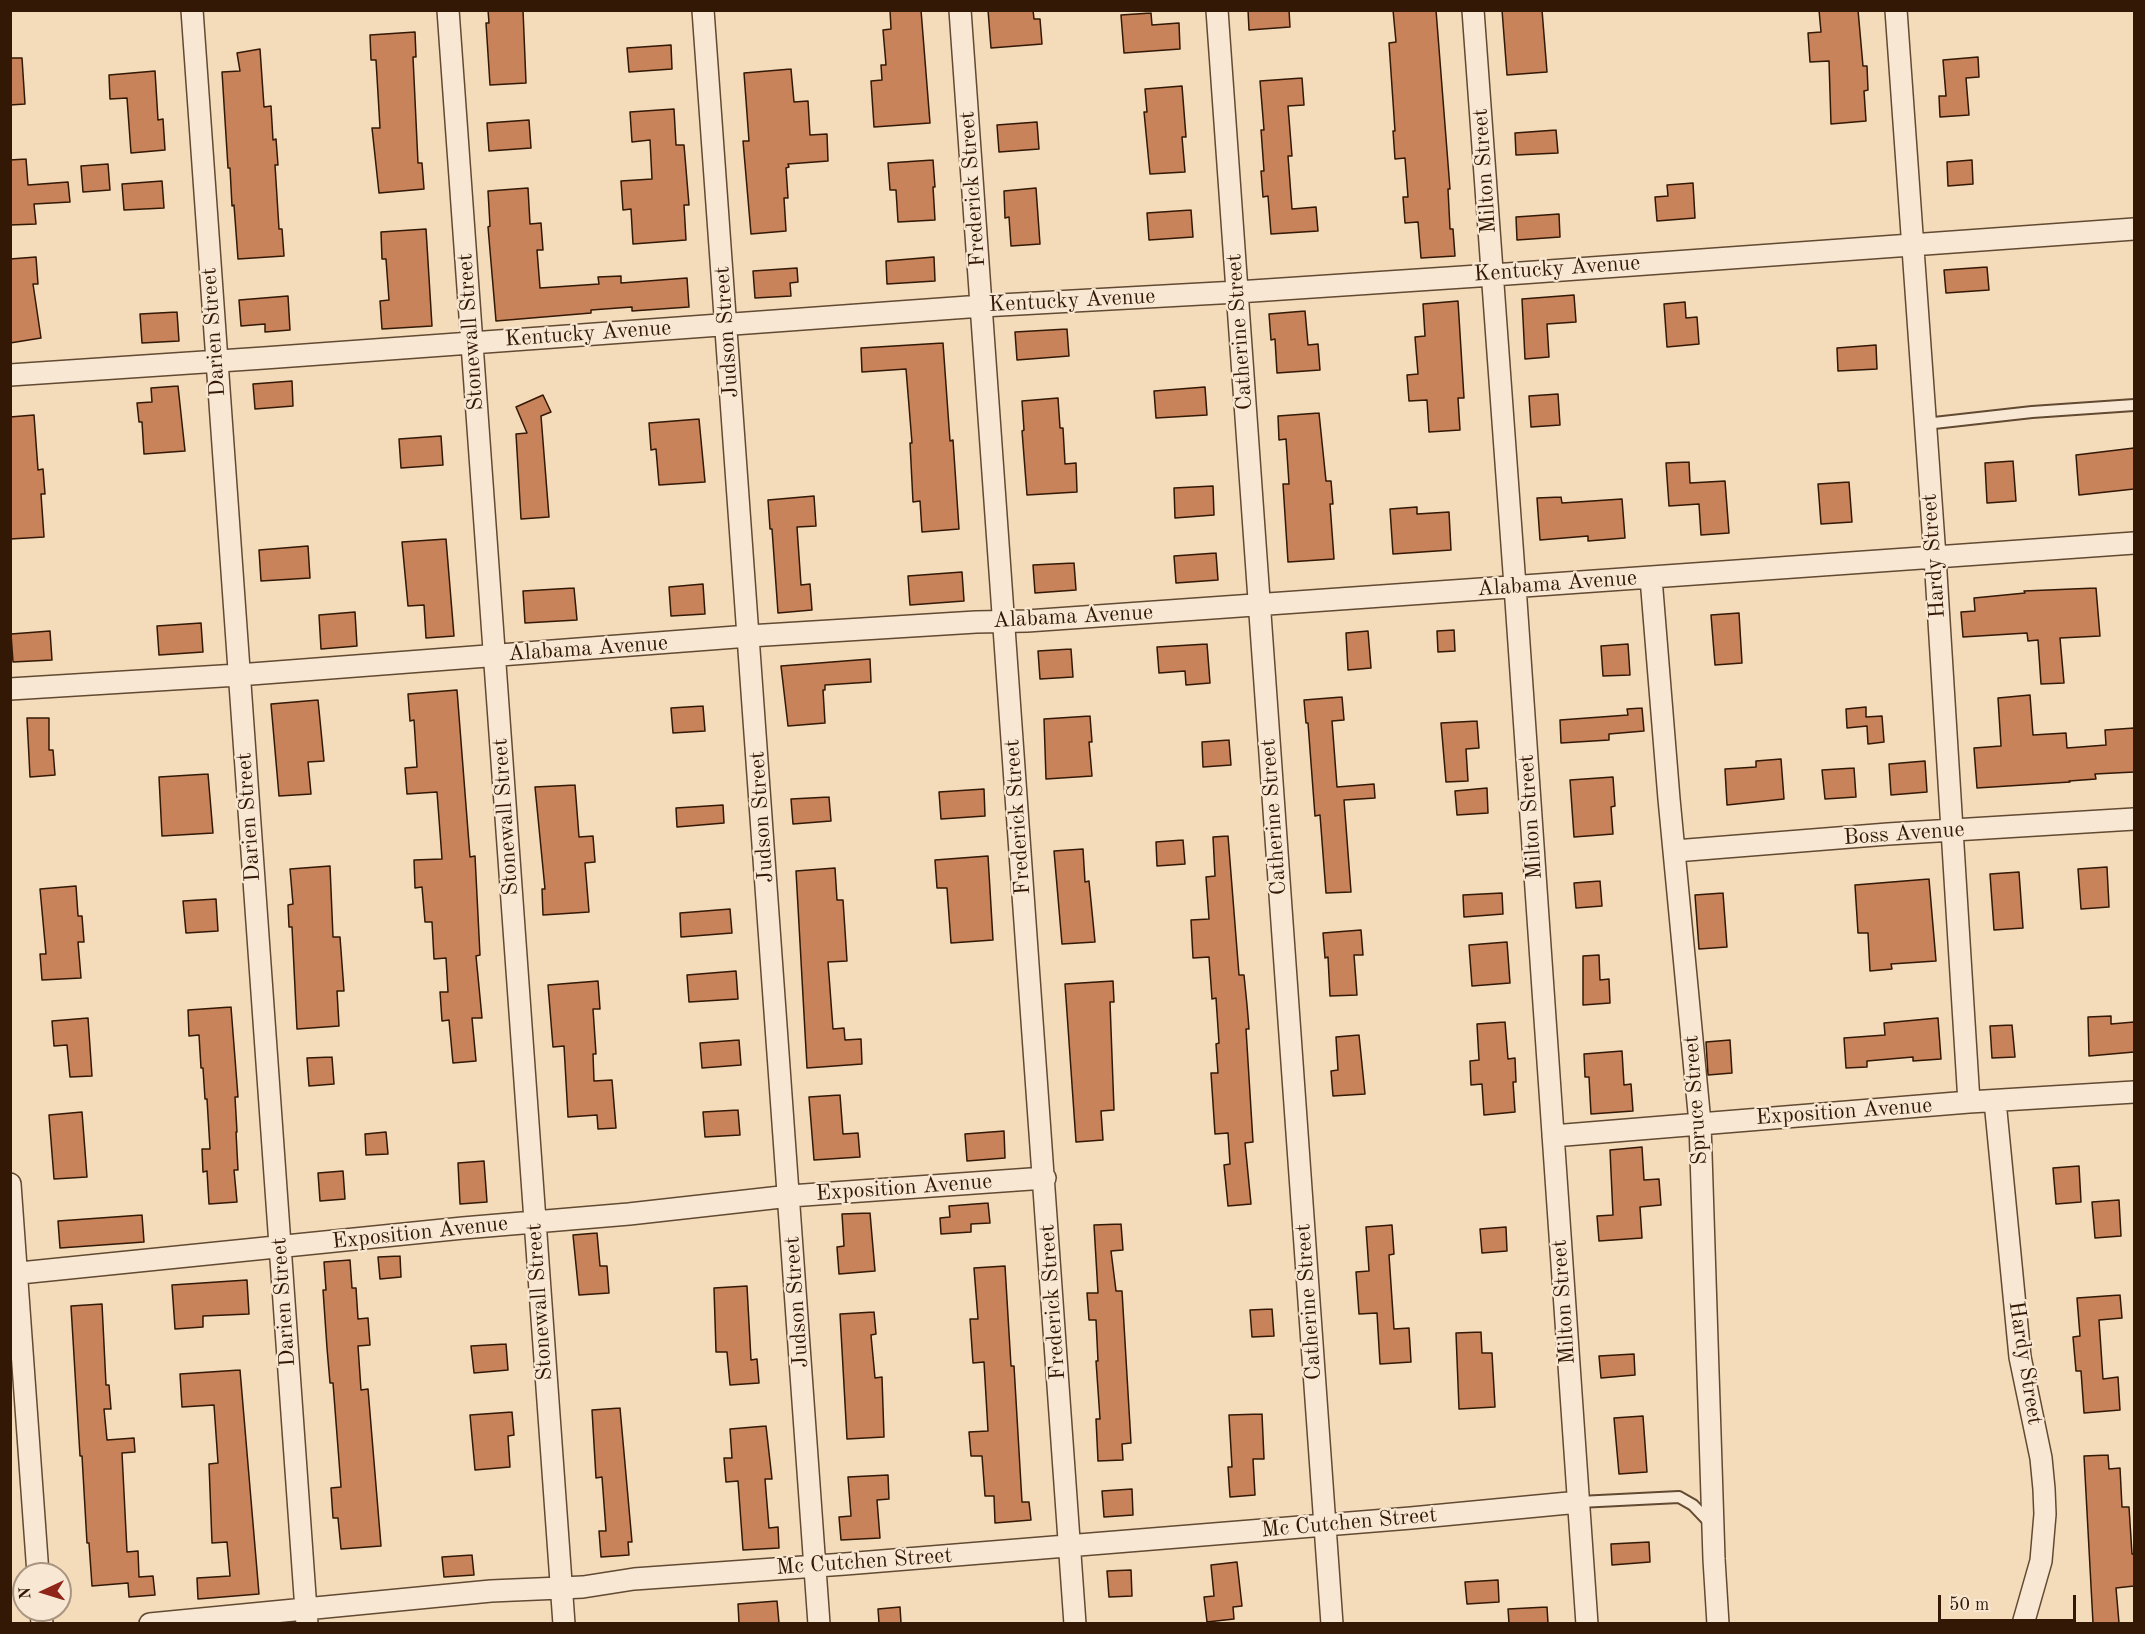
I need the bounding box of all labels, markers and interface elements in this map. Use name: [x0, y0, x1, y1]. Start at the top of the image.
street label: Milton Street: [1467, 108, 1503, 234]
street label: Frederick Street: [954, 110, 992, 268]
street label: Kentucky Avenue: [1473, 250, 1641, 288]
street label: Stonewall Street: [452, 252, 490, 412]
street label: Catherine Street: [1221, 253, 1259, 411]
street label: Judson Street: [709, 265, 745, 399]
street label: Darien Street: [196, 267, 232, 397]
street label: Kentucky Avenue: [988, 283, 1156, 319]
street label: Kentucky Avenue: [504, 315, 672, 353]
street label: Hardy Street: [1916, 493, 1952, 619]
street label: Alabama Avenue: [1476, 565, 1638, 603]
street label: Alabama Avenue: [992, 600, 1154, 634]
street label: Alabama Avenue: [507, 630, 669, 668]
street label: Stonewall Street: [487, 737, 525, 897]
street label: Frederick Street: [999, 738, 1037, 896]
street label: Catherine Street: [1255, 738, 1293, 896]
street label: Judson Street: [744, 750, 780, 884]
street label: Darien Street: [231, 752, 267, 882]
street label: Milton Street: [1513, 754, 1549, 880]
street label: Boss Avenue: [1843, 817, 1965, 851]
street label: Spruce Street: [1678, 1034, 1714, 1166]
street label: Exposition Avenue: [1755, 1093, 1933, 1131]
street label: Exposition Avenue: [815, 1169, 993, 1207]
street label: Exposition Avenue: [331, 1211, 509, 1255]
street label: Stonewall Street: [521, 1222, 559, 1382]
street label: Frederick Street: [1034, 1223, 1072, 1381]
street label: Catherine Street: [1290, 1223, 1328, 1381]
street label: Judson Street: [779, 1235, 815, 1369]
street label: Darien Street: [266, 1237, 302, 1367]
street label: Milton Street: [1546, 1239, 1582, 1365]
street label: Hardy Street: [2002, 1299, 2048, 1427]
street label: Mc Cutchen Street: [1260, 1502, 1438, 1544]
street label: Mc Cutchen Street: [775, 1543, 953, 1581]
north arrow: [12, 1562, 72, 1622]
scale bar: [1941, 1583, 2079, 1621]
text: N: [18, 1586, 34, 1600]
text: 50 m: [1949, 1596, 1989, 1614]

